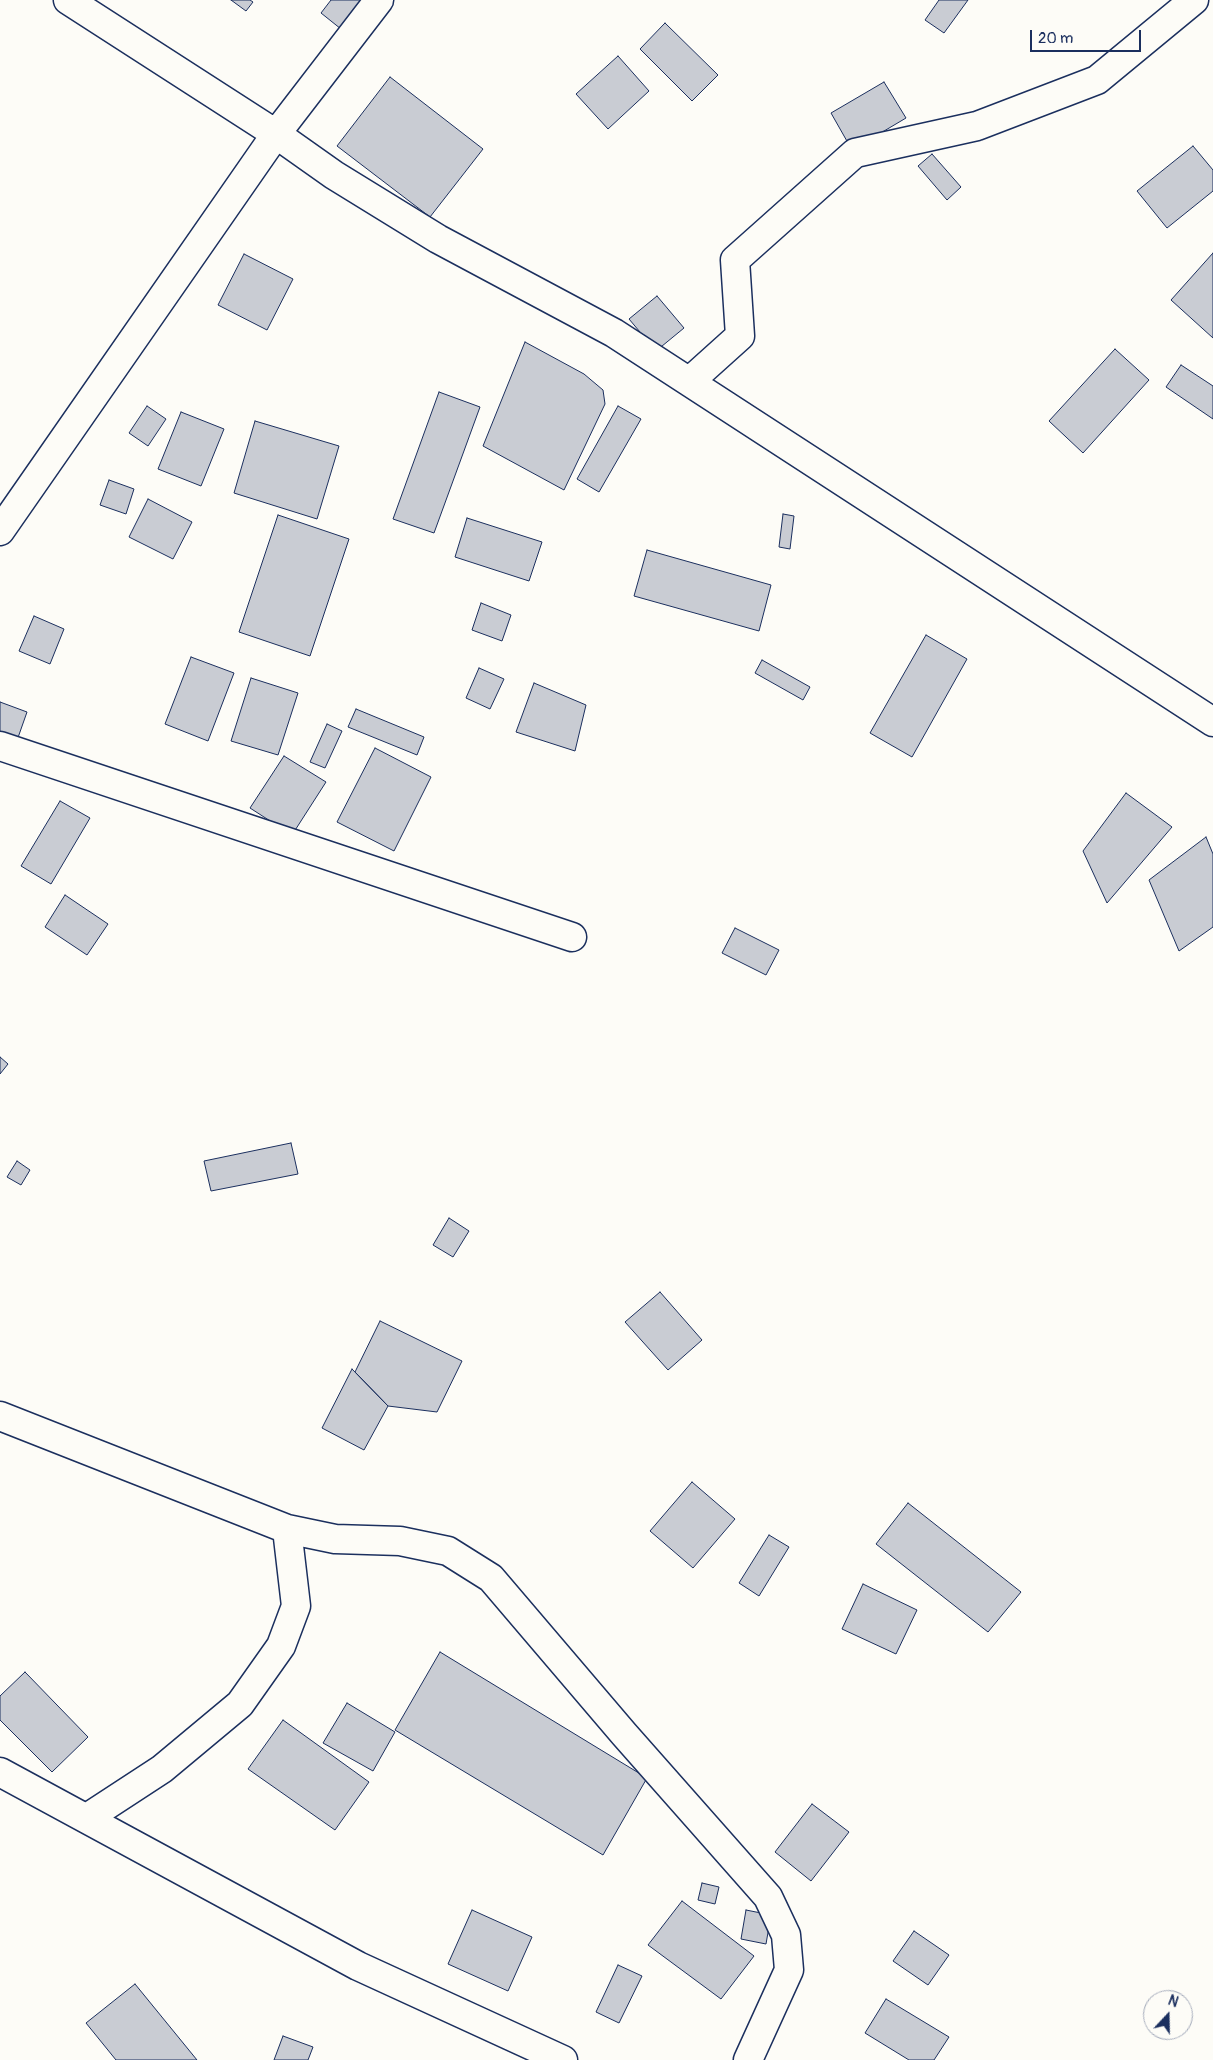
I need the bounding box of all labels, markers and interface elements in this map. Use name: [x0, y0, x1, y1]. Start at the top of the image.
scale bar: [1033, 20, 1144, 52]
text: 20 m: [1038, 29, 1073, 48]
north arrow: [1143, 1990, 1193, 2040]
text: N: [1166, 1992, 1181, 2011]

